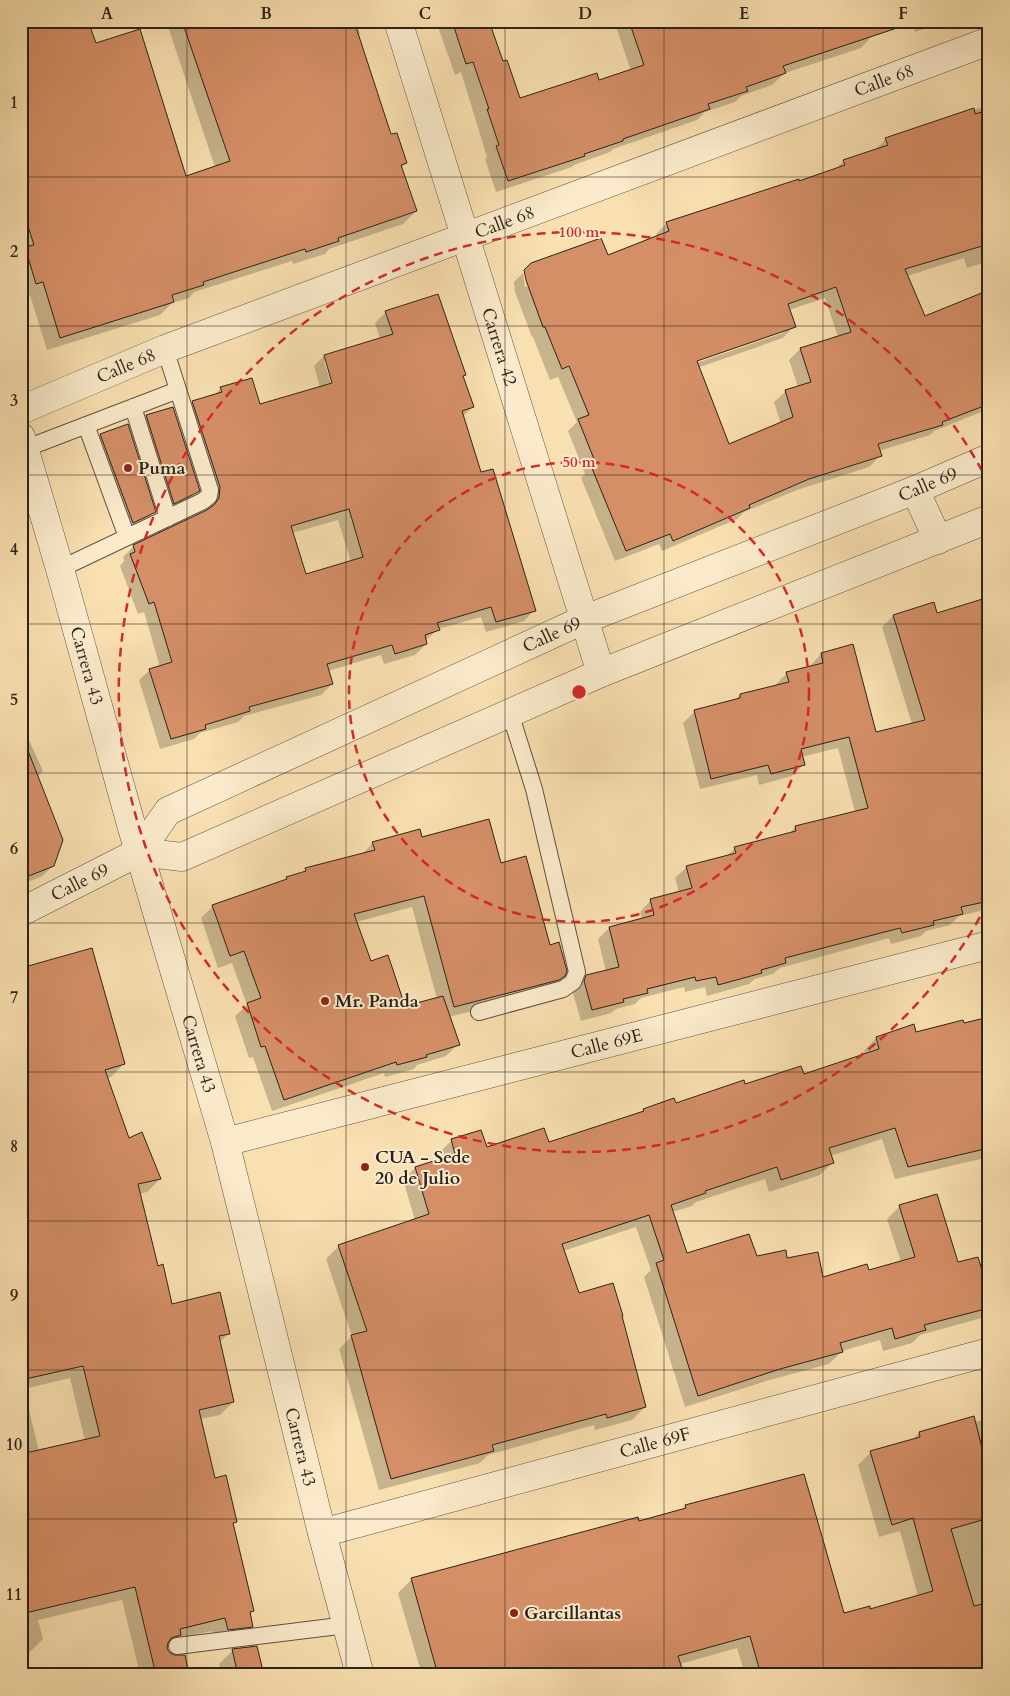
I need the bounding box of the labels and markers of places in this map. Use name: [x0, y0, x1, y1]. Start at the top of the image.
place label: Puma: [138, 456, 186, 481]
marker: Puma: [122, 462, 134, 474]
centre of rings: [570, 683, 588, 701]
place label: Mr. Panda: [335, 989, 419, 1014]
marker: Mr. Panda: [319, 995, 331, 1007]
place label: CUA - Sede 20 de Julio: [375, 1145, 471, 1191]
marker: CUA - Sede 20 de Julio: [359, 1161, 371, 1173]
place label: Garcillantas: [524, 1601, 621, 1626]
marker: Garcillantas: [508, 1607, 520, 1619]

